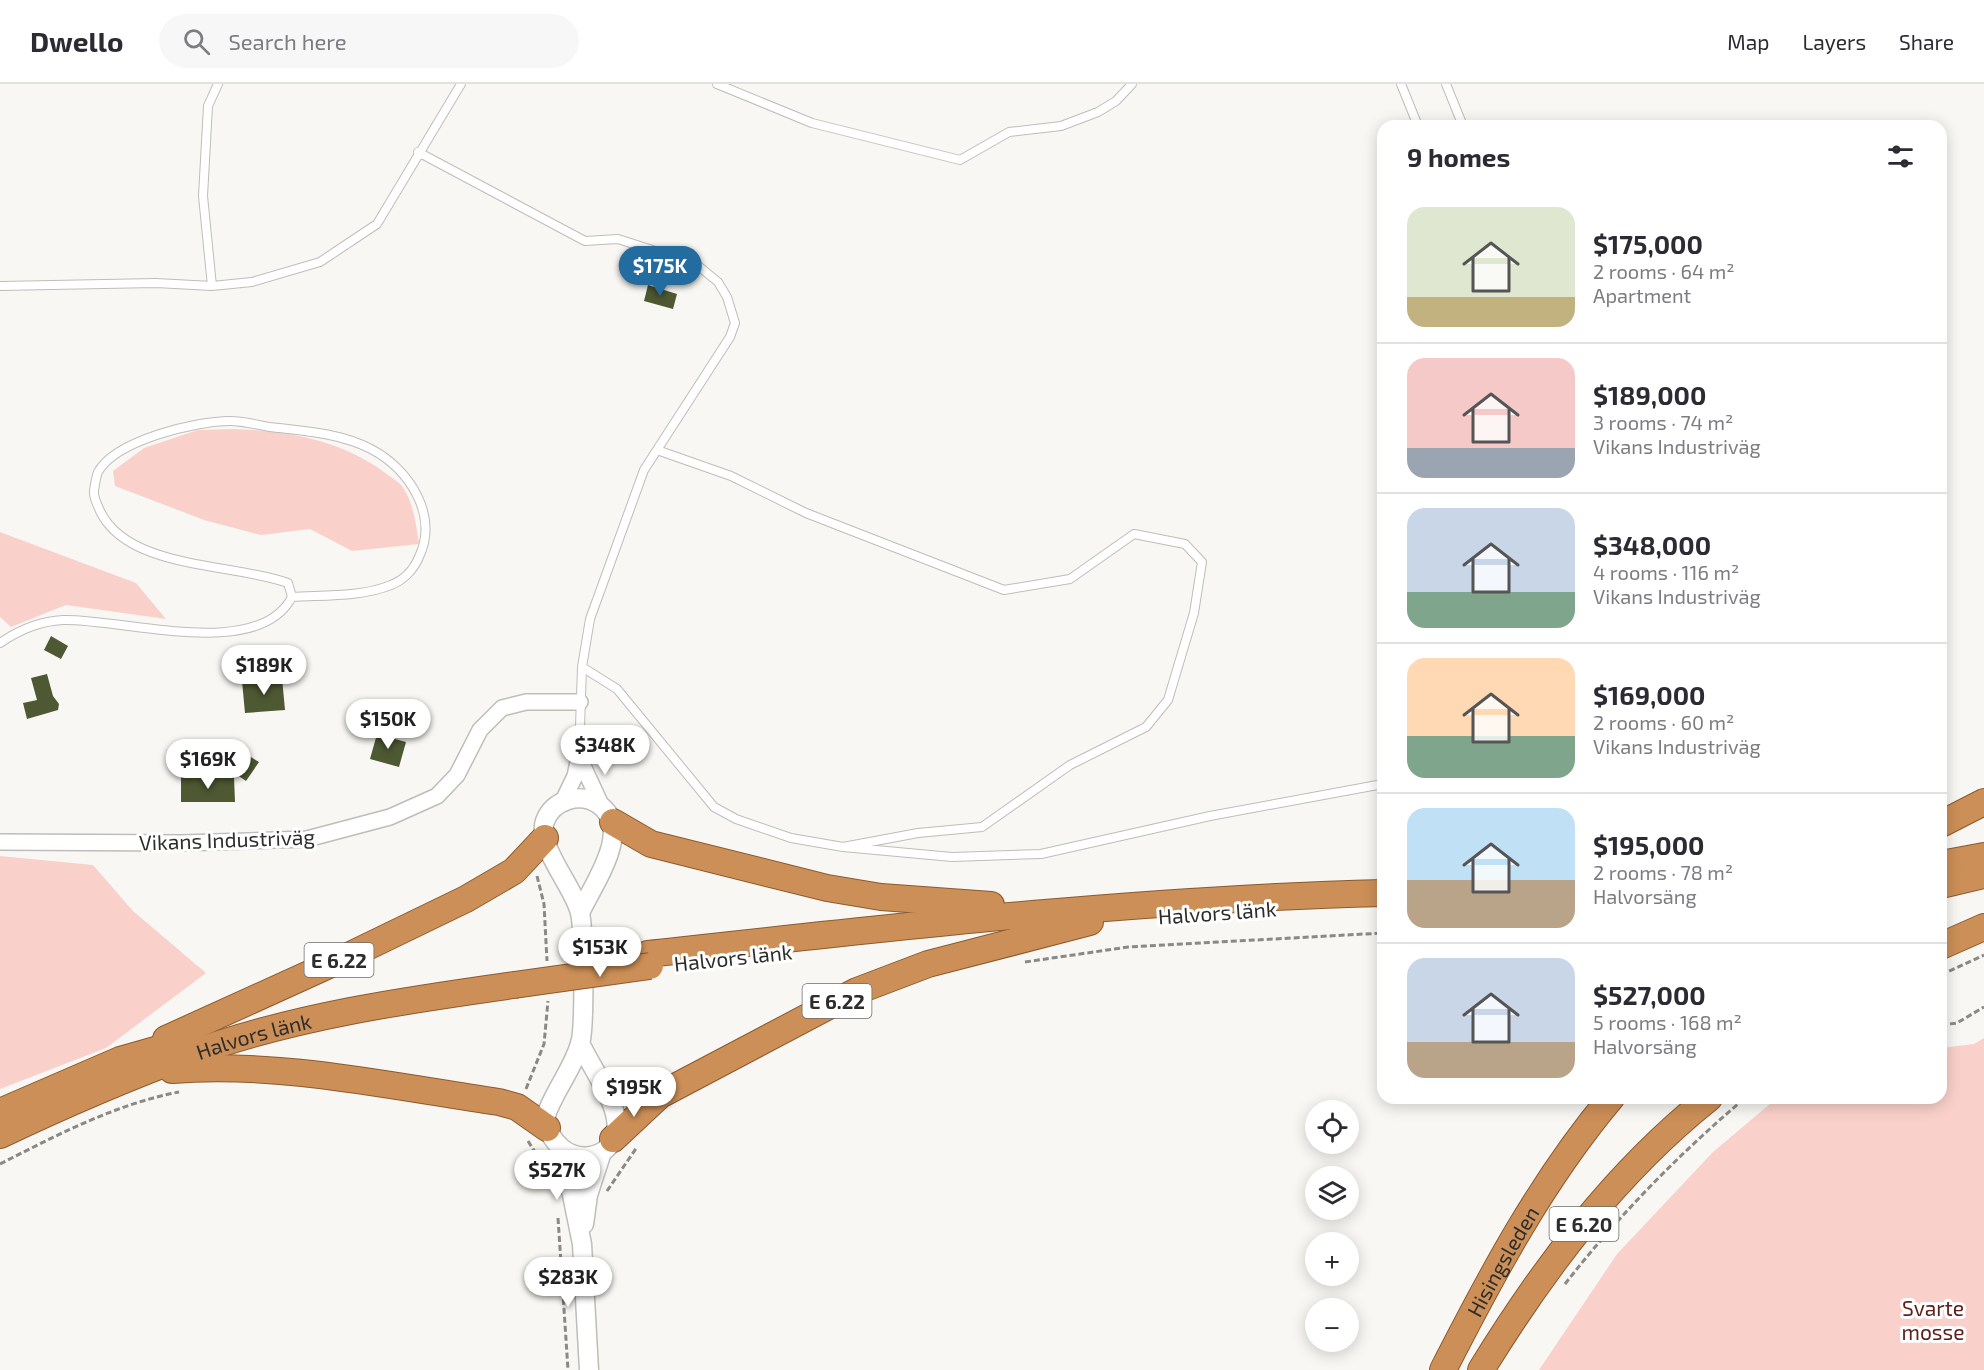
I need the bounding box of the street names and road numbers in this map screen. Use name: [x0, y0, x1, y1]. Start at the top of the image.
street label: Vikans Industriväg: [139, 823, 316, 855]
street label: Halvors länk: [1157, 895, 1277, 929]
street label: Halvors länk: [673, 938, 794, 976]
road number: E 6.22: [304, 943, 374, 977]
road number: E 6.22: [802, 984, 872, 1018]
street label: Halvors länk: [192, 1007, 314, 1063]
street label: Hisingsleden: [1461, 1201, 1543, 1320]
road number: E 6.20: [1550, 1207, 1618, 1241]

